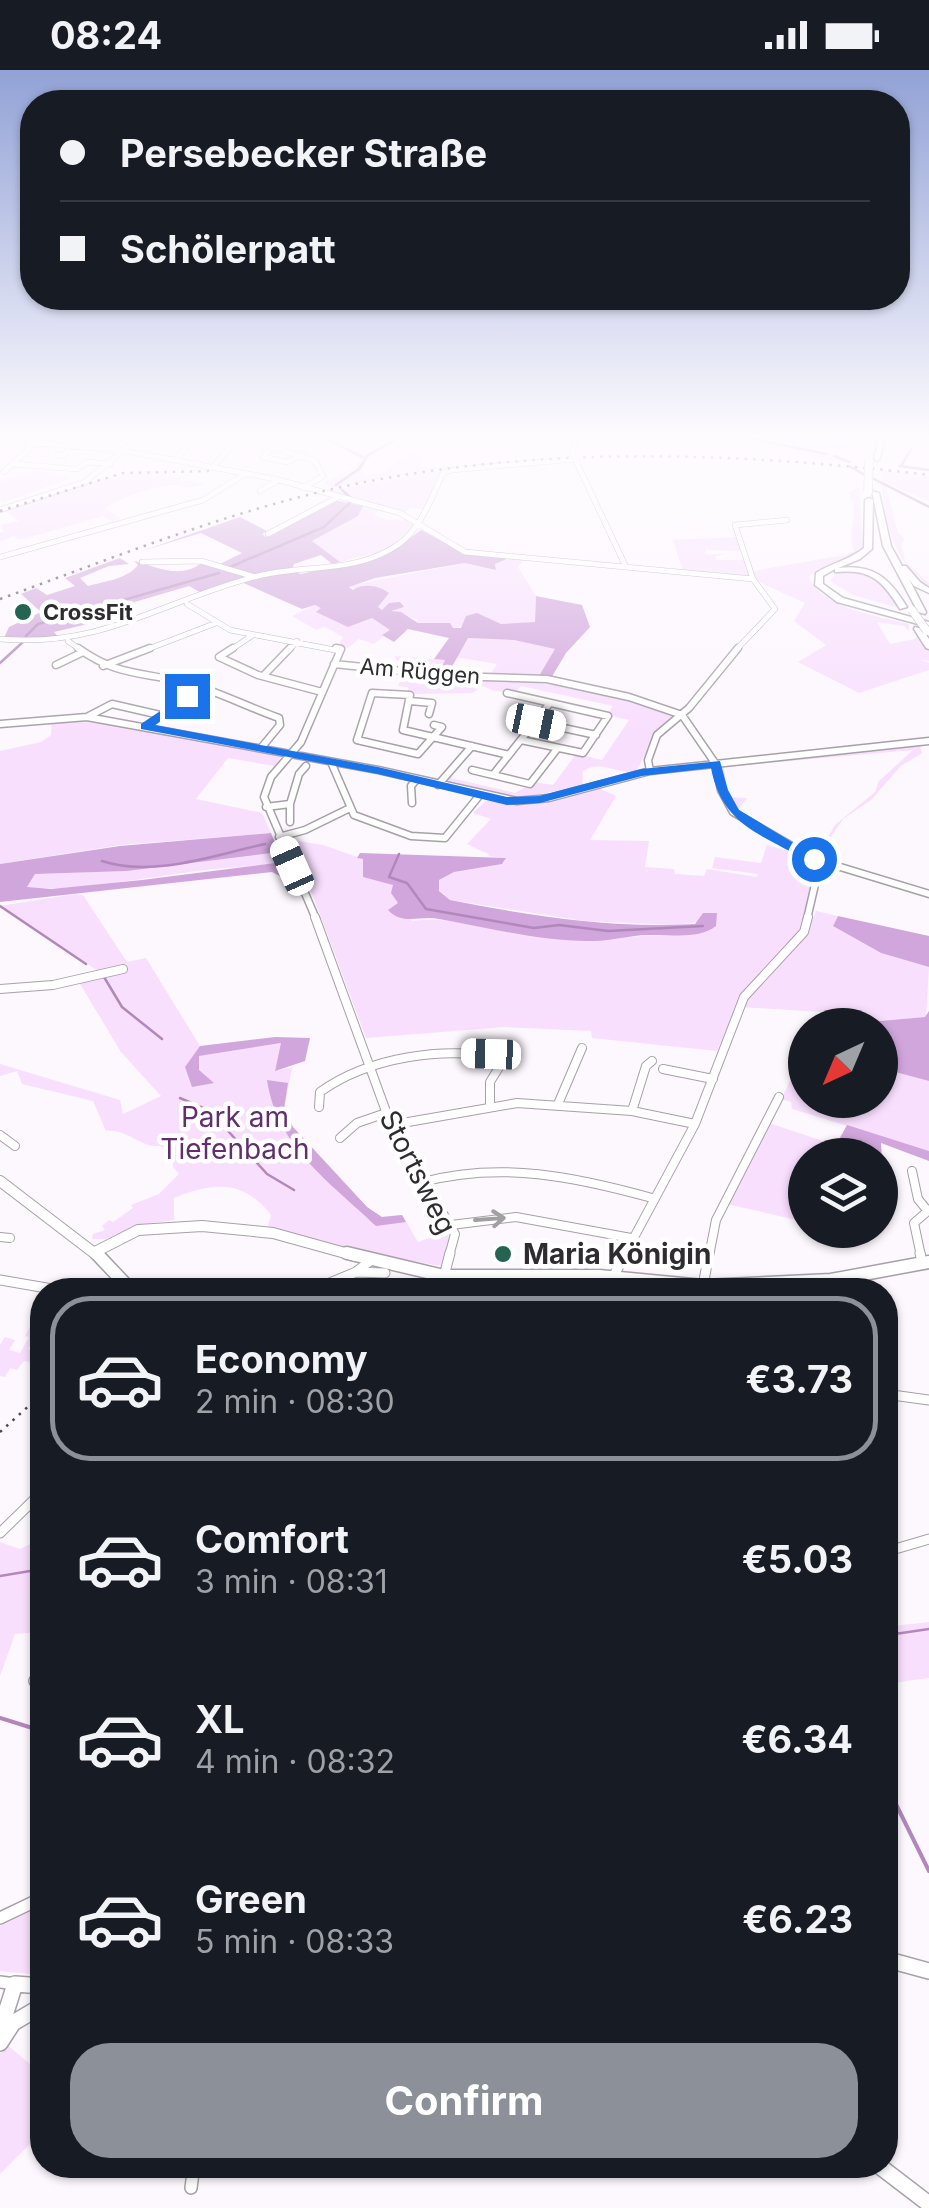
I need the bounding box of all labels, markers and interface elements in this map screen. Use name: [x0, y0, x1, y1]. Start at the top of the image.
text: 08:24: [50, 12, 162, 58]
text: Persebecker Straße: [120, 130, 487, 176]
text: Schölerpatt: [120, 226, 336, 272]
place label: CrossFit: [43, 599, 133, 625]
marker: CrossFit: [12, 601, 34, 623]
street label: Am Rüggen: [359, 653, 481, 689]
route end: [165, 674, 210, 719]
car: [504, 701, 568, 743]
car: [266, 832, 318, 900]
route start: [792, 837, 837, 882]
north arrow: [788, 1008, 898, 1118]
map controls: [788, 1008, 898, 1248]
car: [460, 1038, 522, 1070]
park label: Park am Tiefenbach: [160, 1100, 310, 1166]
street label: Stortsweg: [372, 1104, 464, 1240]
button: layers: [788, 1138, 898, 1248]
one-way arrow: [473, 1209, 505, 1228]
place label: Maria Königin: [523, 1237, 711, 1271]
marker: Maria Königin: [492, 1243, 514, 1265]
icon: car: [75, 1334, 165, 1424]
text: Economy: [195, 1336, 368, 1382]
text: €3.73: [746, 1356, 853, 1402]
text: 2 min · 08:30: [195, 1382, 395, 1421]
icon: car: [75, 1514, 165, 1604]
text: Comfort: [195, 1516, 349, 1562]
text: €5.03: [742, 1536, 853, 1582]
text: 3 min · 08:31: [195, 1562, 388, 1601]
icon: car: [75, 1694, 165, 1784]
text: XL: [195, 1696, 245, 1742]
text: €6.34: [741, 1716, 853, 1762]
text: 4 min · 08:32: [195, 1742, 395, 1781]
icon: car: [75, 1874, 165, 1964]
text: Green: [195, 1876, 307, 1922]
text: €6.23: [742, 1896, 853, 1942]
text: 5 min · 08:33: [195, 1922, 394, 1961]
button: Confirm: [70, 2043, 858, 2158]

